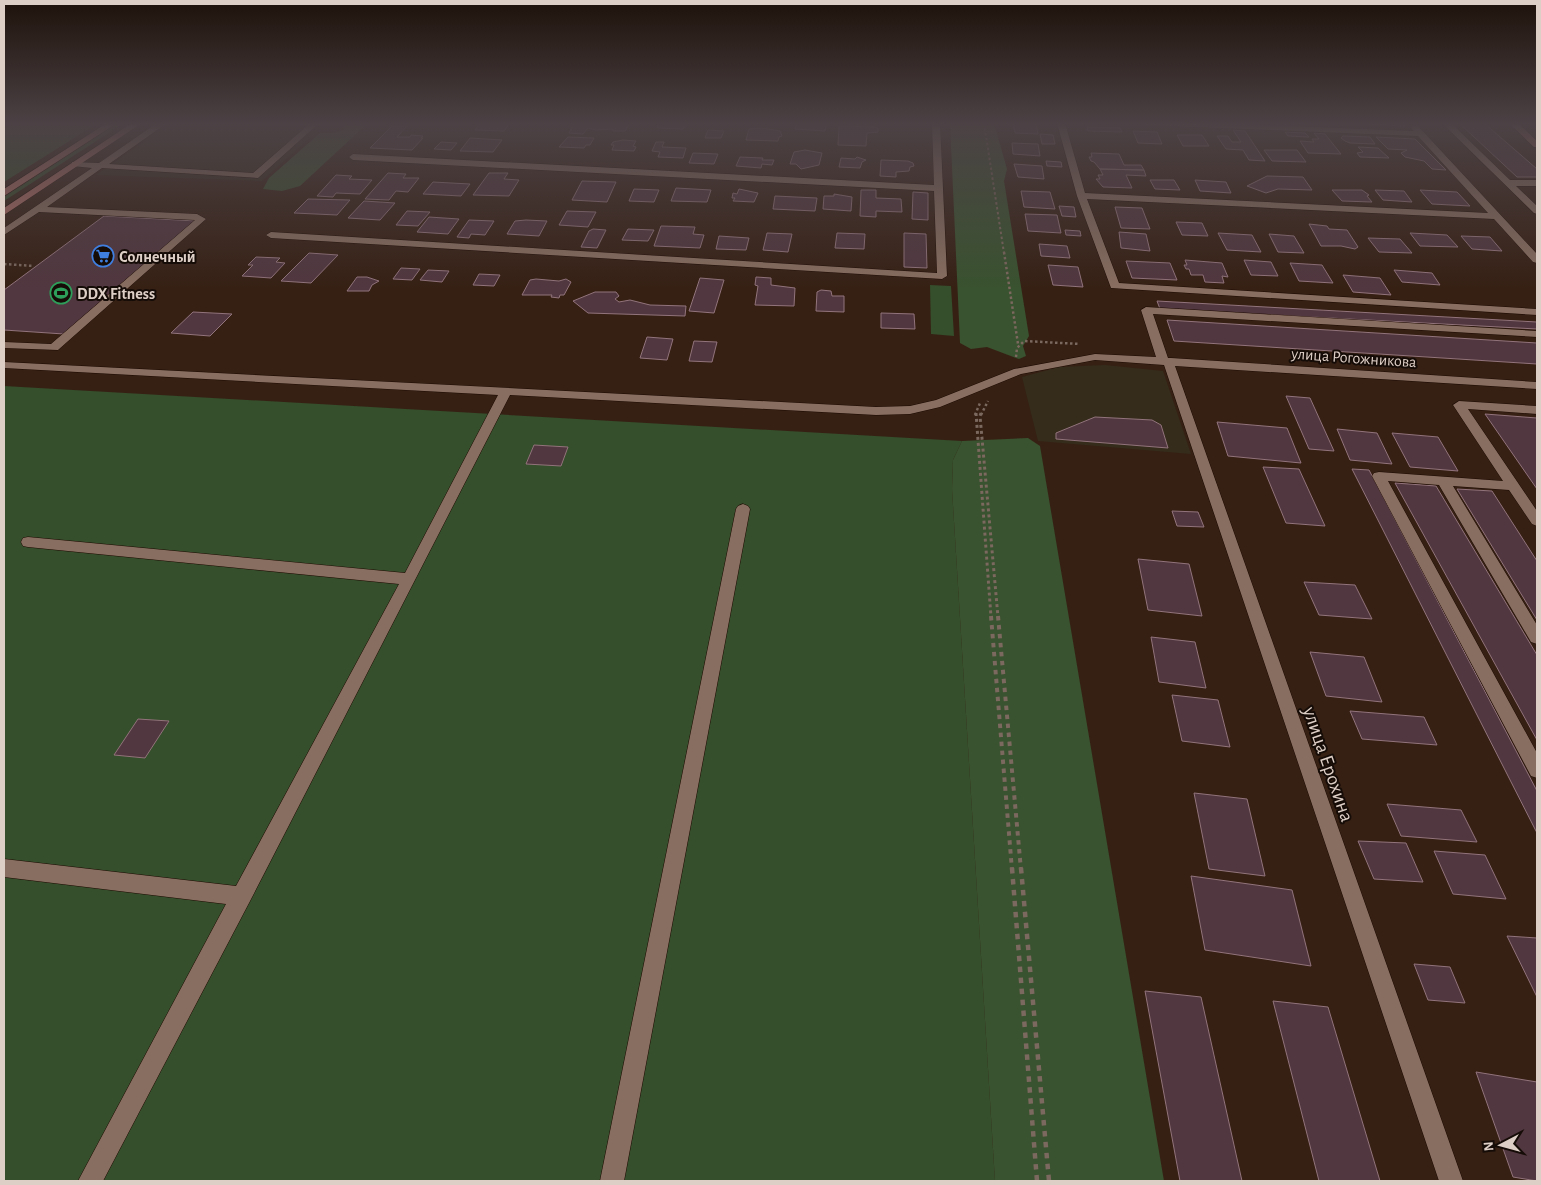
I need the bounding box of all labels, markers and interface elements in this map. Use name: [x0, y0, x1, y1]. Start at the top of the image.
supermarket icon: Солнечный: [91, 244, 115, 268]
place label: Солнечный: [119, 249, 196, 265]
sports icon: DDX Fitness: [49, 281, 73, 305]
place label: DDX Fitness: [77, 286, 155, 302]
street label: улица Рогожникова: [1290, 346, 1417, 371]
street label: улица Ерохина: [1299, 703, 1357, 824]
north arrow: [1476, 1120, 1526, 1170]
text: N: [1482, 1141, 1497, 1152]

